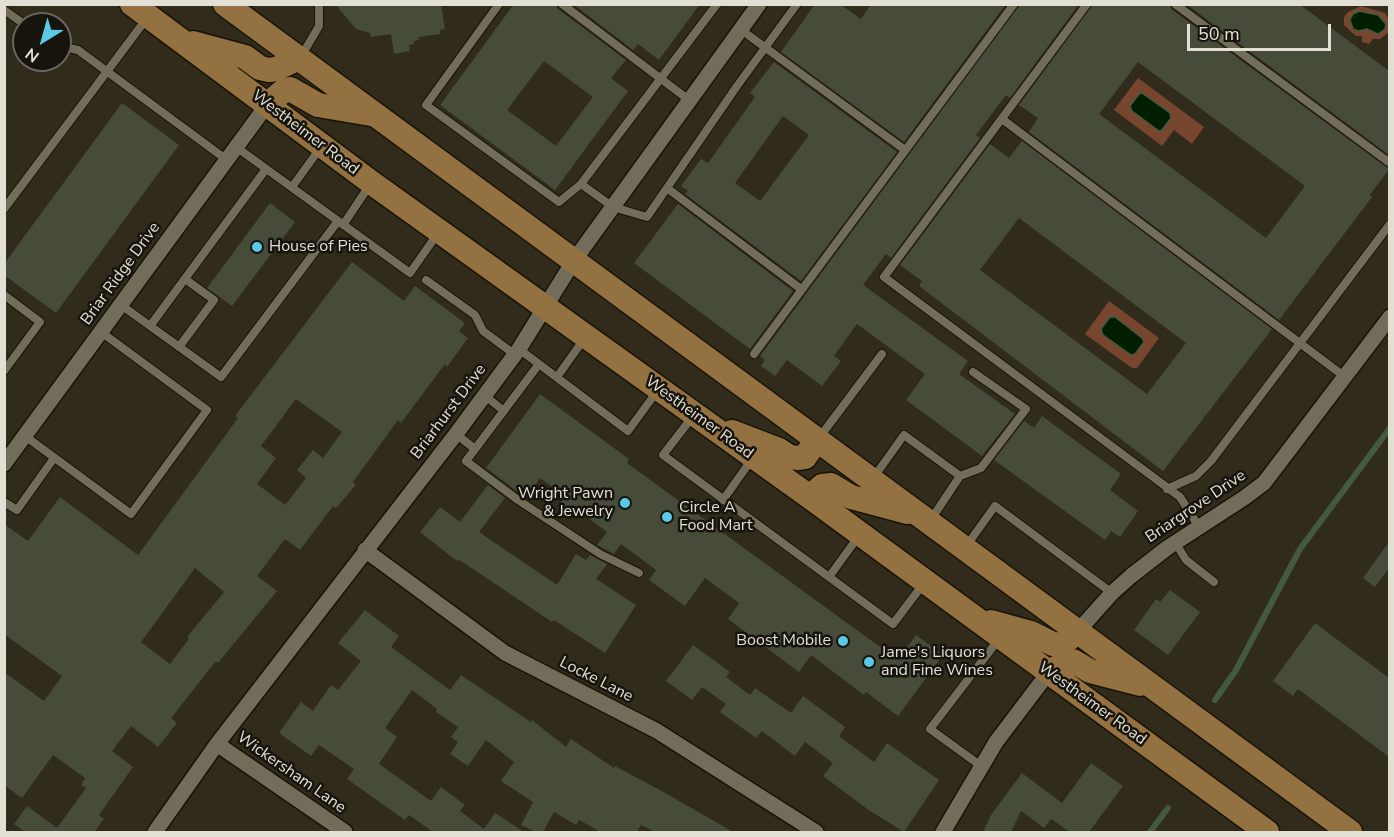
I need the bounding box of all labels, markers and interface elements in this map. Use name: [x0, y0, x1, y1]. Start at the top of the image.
north arrow: [12, 12, 72, 72]
scale bar: [1190, 12, 1334, 50]
text: 50 m: [1198, 22, 1240, 46]
text: N: [21, 42, 44, 67]
street label: Westheimer Road: [248, 87, 362, 179]
street label: Briar Ridge Drive: [77, 219, 165, 329]
place label: House of Pies: [269, 237, 368, 257]
marker: House of Pies: [250, 240, 264, 254]
street label: Briarhurst Drive: [407, 361, 491, 463]
street label: Westheimer Road: [641, 372, 757, 464]
street label: Briargrove Drive: [1142, 466, 1250, 548]
place label: Wright Pawn & Jewelry: [518, 484, 613, 522]
marker: Wright Pawn & Jewelry: [618, 496, 632, 510]
place label: Circle A Food Mart: [679, 498, 753, 536]
marker: Circle A Food Mart: [660, 510, 674, 524]
place label: Boost Mobile: [736, 631, 831, 651]
marker: Boost Mobile: [836, 634, 850, 648]
place label: Jame's Liquors and Fine Wines: [881, 643, 993, 681]
street label: Locke Lane: [556, 653, 636, 707]
marker: Jame's Liquors and Fine Wines: [862, 655, 876, 669]
street label: Westheimer Road: [1034, 658, 1150, 750]
street label: Wickersham Lane: [233, 728, 349, 818]

